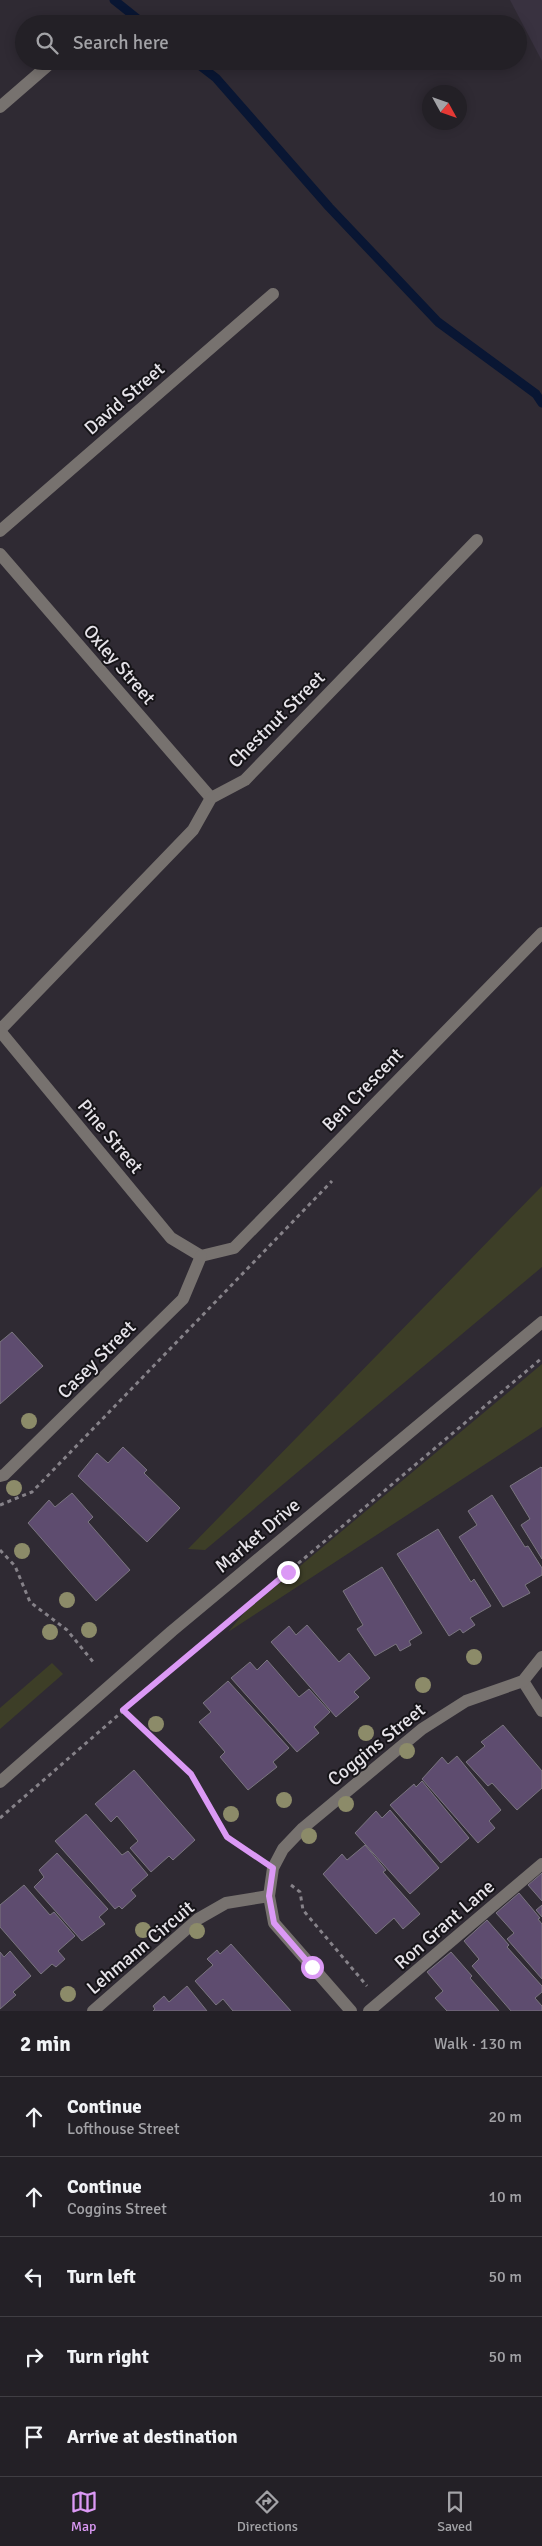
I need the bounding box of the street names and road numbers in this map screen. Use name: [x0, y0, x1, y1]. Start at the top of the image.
street label: David Street: [80, 357, 170, 440]
street label: Oxley Street: [78, 620, 161, 710]
street label: Chestnut Street: [223, 666, 330, 773]
street label: Ben Crescent: [317, 1043, 409, 1136]
street label: Pine Street: [72, 1095, 148, 1179]
street label: Casey Street: [52, 1315, 141, 1404]
street label: Market Drive: [210, 1493, 305, 1578]
street label: Coggins Street: [323, 1698, 431, 1791]
street label: Ron Grant Lane: [390, 1875, 500, 1975]
street label: Lehmann Circuit: [82, 1896, 200, 2000]

